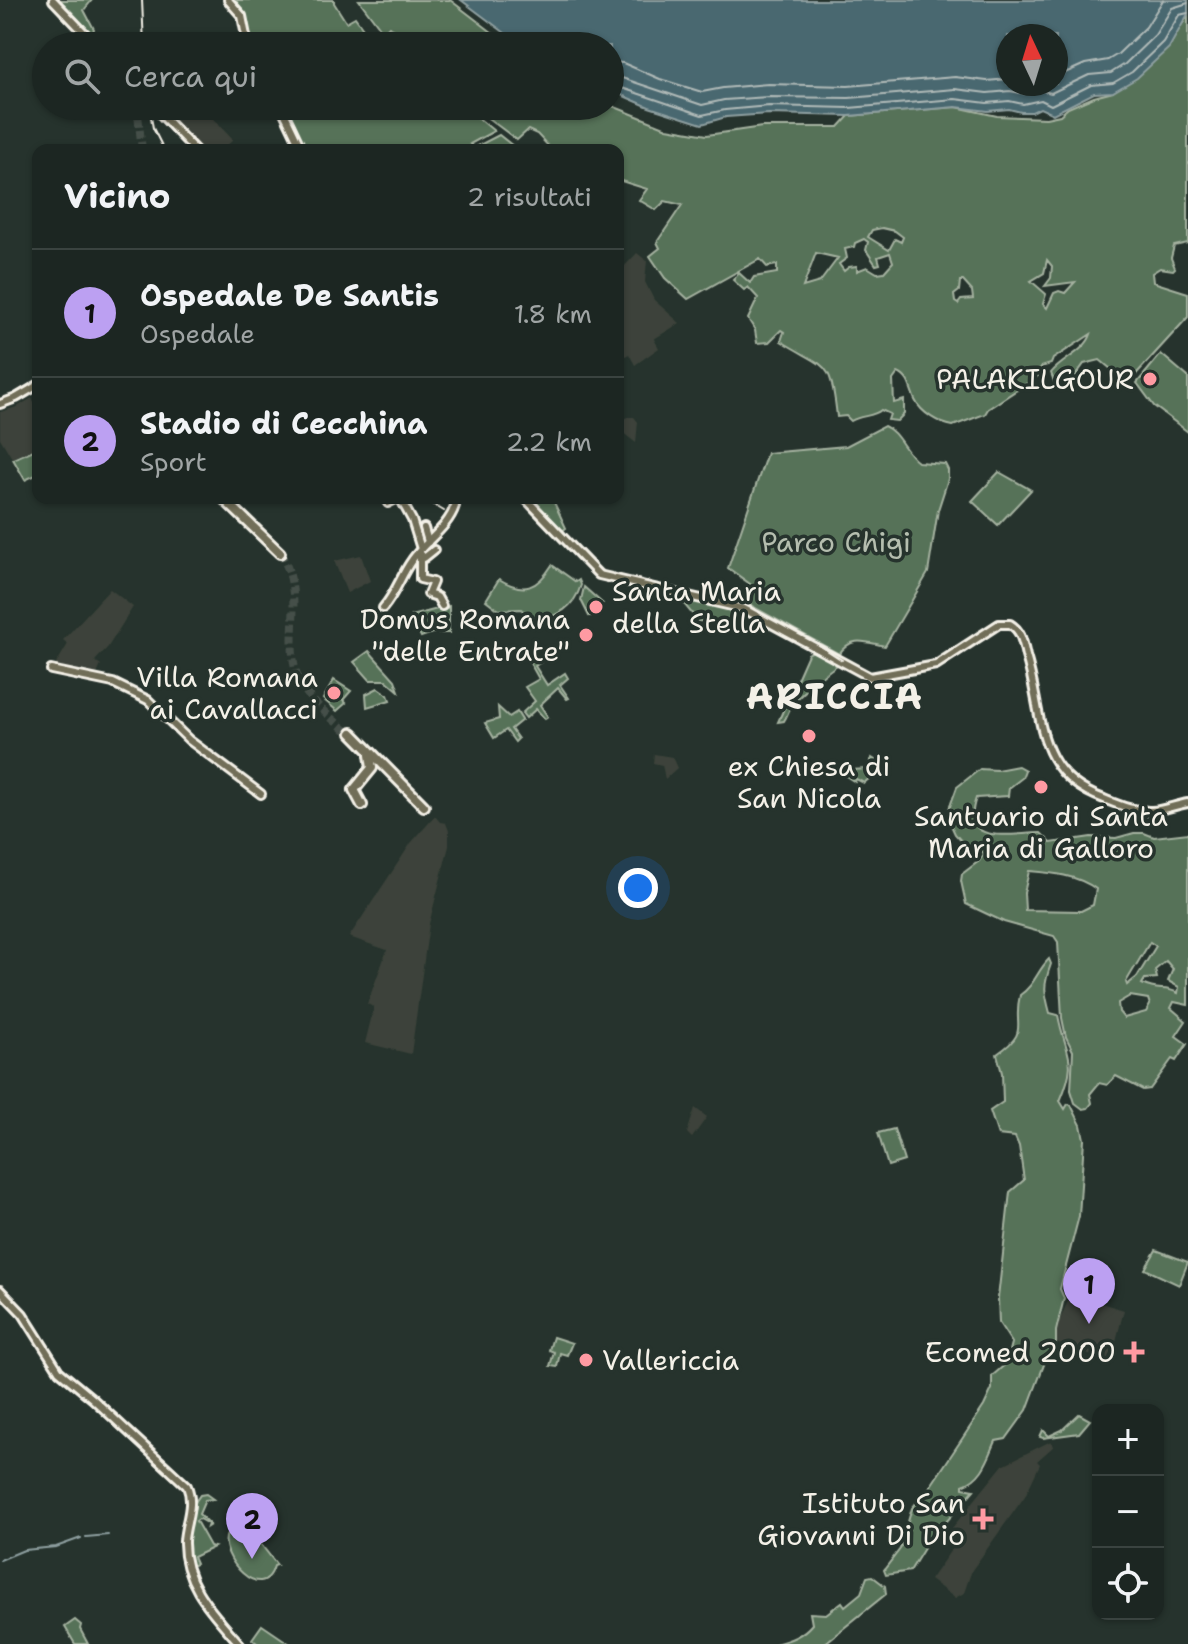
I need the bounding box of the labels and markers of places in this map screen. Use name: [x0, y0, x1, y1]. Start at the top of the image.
place label: PALAKILGOUR: [936, 360, 1134, 398]
marker: PALAKILGOUR: [1141, 370, 1159, 388]
place label: Santa Maria della Stella: [612, 572, 781, 642]
marker: Santa Maria della Stella: [587, 598, 605, 616]
place label: Domus Romana "delle Entrate": [360, 600, 570, 670]
marker: Domus Romana "delle Entrate": [577, 626, 595, 644]
place label: Villa Romana ai Cavallacci: [136, 658, 318, 728]
marker: Villa Romana ai Cavallacci: [325, 684, 343, 702]
marker: ex Chiesa di San Nicola: [800, 727, 818, 745]
place label: ex Chiesa di San Nicola: [728, 747, 890, 817]
marker: Santuario di Santa Maria di Galloro: [1032, 778, 1050, 796]
place label: Santuario di Santa Maria di Galloro: [914, 797, 1168, 867]
pin: 1: [1063, 1258, 1115, 1324]
place label: Ecomed 2000: [925, 1333, 1116, 1371]
place label: Vallericcia: [602, 1341, 739, 1379]
marker: Ecomed 2000: [1123, 1341, 1145, 1363]
marker: Vallericcia: [577, 1351, 595, 1369]
place label: Istituto San Giovanni Di Dio: [757, 1484, 965, 1554]
pin: 2: [226, 1493, 278, 1559]
marker: Istituto San Giovanni Di Dio: [972, 1508, 994, 1530]

